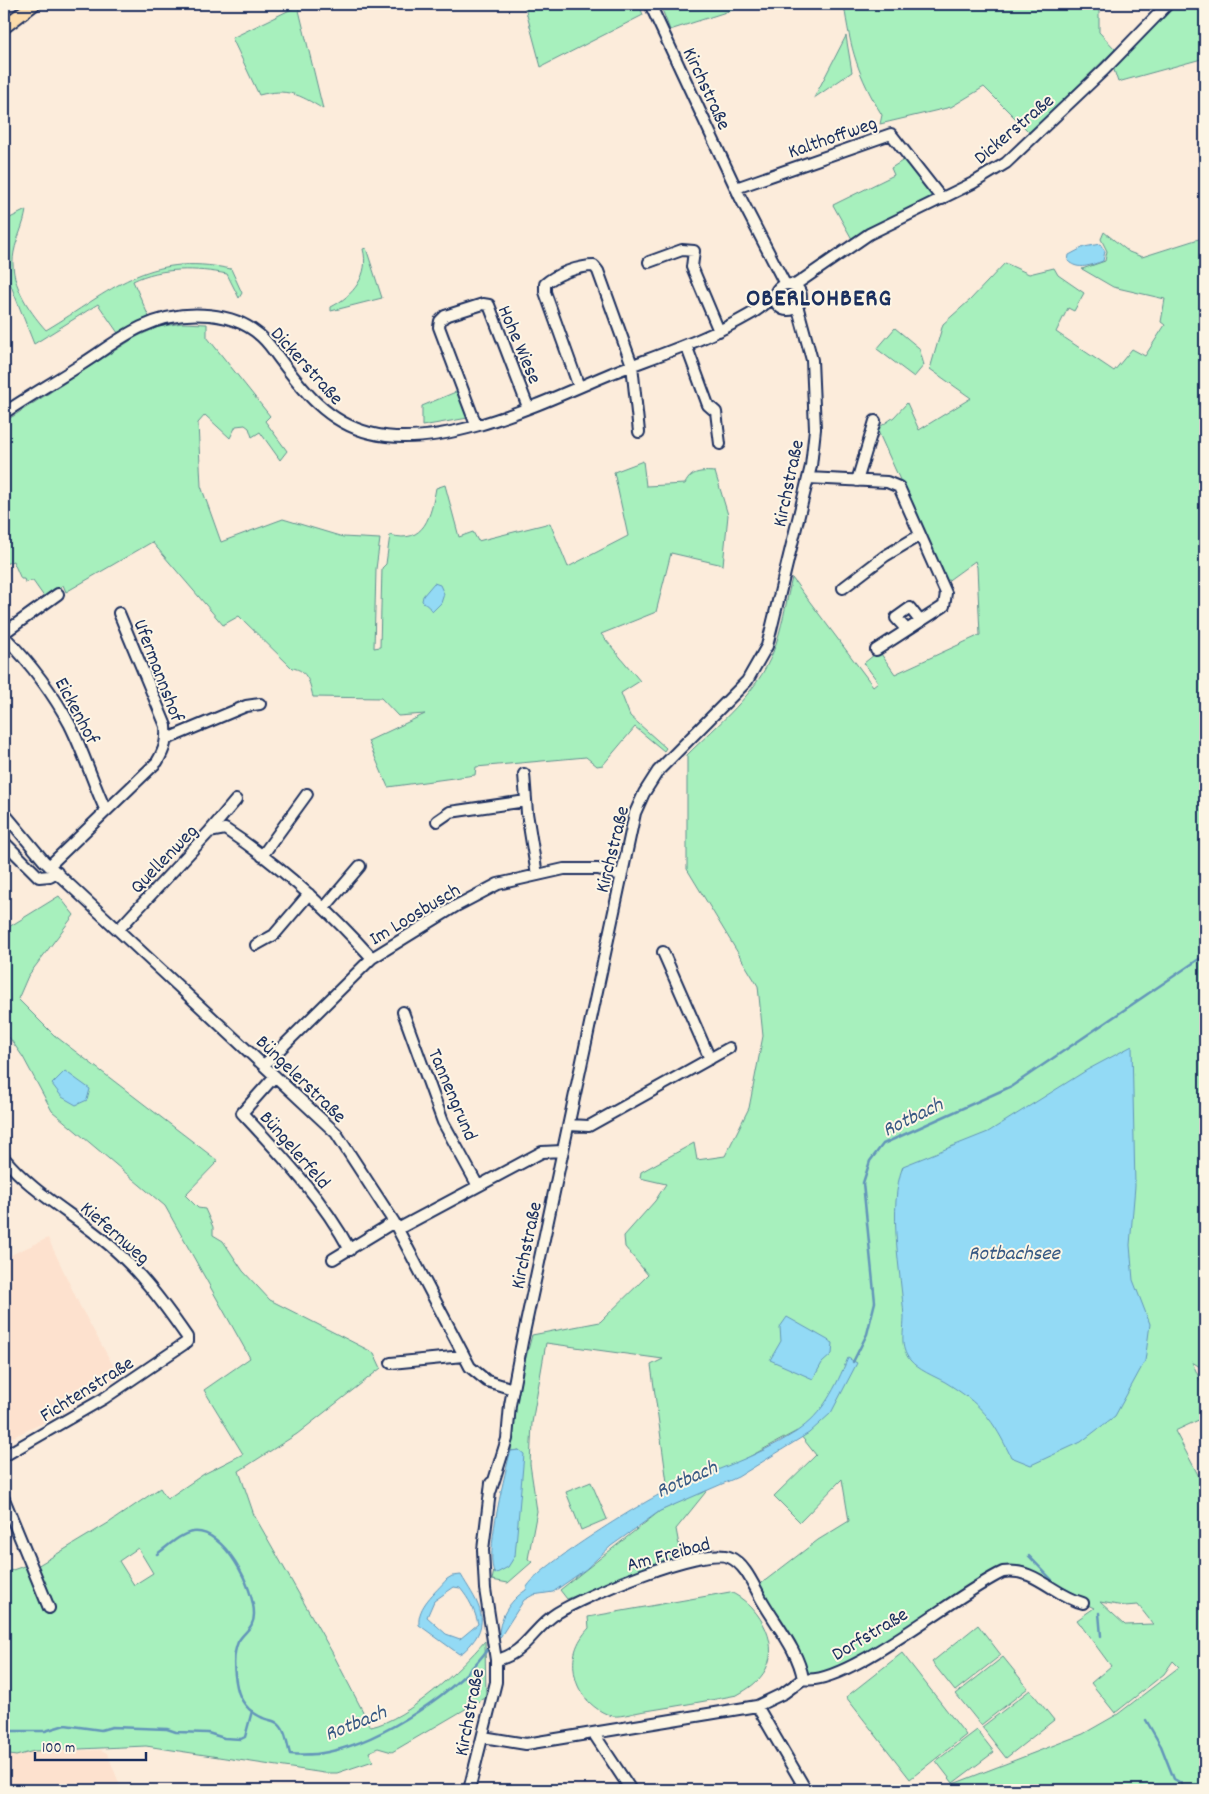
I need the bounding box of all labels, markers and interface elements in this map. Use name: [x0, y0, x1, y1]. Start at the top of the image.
street label: Kirchstraße: [674, 43, 737, 135]
street label: Dickerstraße: [969, 88, 1061, 172]
street label: Kalthoffweg: [785, 110, 881, 167]
district label: OBERLOHBERG: [746, 282, 892, 318]
street label: Hohe Wiese: [489, 302, 547, 389]
street label: Dickerstraße: [263, 321, 349, 413]
street label: Kirchstraße: [767, 437, 813, 530]
street label: Ufermannshof: [125, 616, 190, 727]
street label: Eickenhof: [46, 673, 105, 751]
street label: Kirchstraße: [590, 803, 638, 896]
street label: Quellenweg: [125, 819, 205, 901]
street label: Im Loosbusch: [365, 877, 466, 954]
street label: Büngelerstraße: [248, 1030, 352, 1131]
street label: Tannengrund: [419, 1045, 483, 1145]
water label: Rotbach: [878, 1091, 950, 1146]
street label: Büngelerfeld: [252, 1106, 336, 1196]
street label: Kiefernweg: [73, 1196, 155, 1273]
street label: Kirchstraße: [505, 1199, 551, 1292]
water label: Rotbachsee: [968, 1240, 1062, 1270]
street label: Fichtenstraße: [35, 1350, 140, 1431]
water label: Rotbach: [652, 1453, 724, 1508]
street label: Am Freibad: [624, 1531, 714, 1580]
street label: Dorfstraße: [827, 1602, 914, 1669]
street label: Kirchstraße: [449, 1666, 493, 1759]
water label: Rotbach: [321, 1698, 393, 1751]
scale bar: [35, 1729, 146, 1761]
text: 100 m: [42, 1738, 75, 1760]

